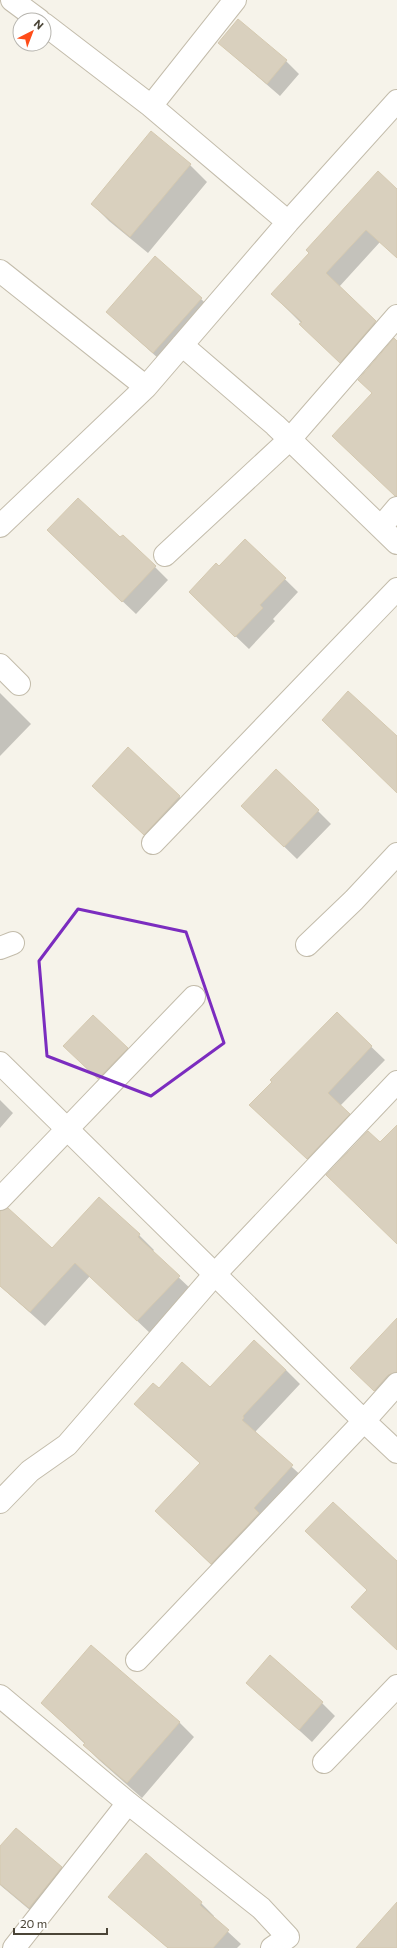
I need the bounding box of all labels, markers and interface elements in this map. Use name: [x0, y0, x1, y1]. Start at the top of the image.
north arrow: [12, 12, 52, 52]
text: N: [32, 17, 46, 32]
scale bar: [14, 1910, 107, 1936]
text: 20 m: [20, 1916, 47, 1930]

